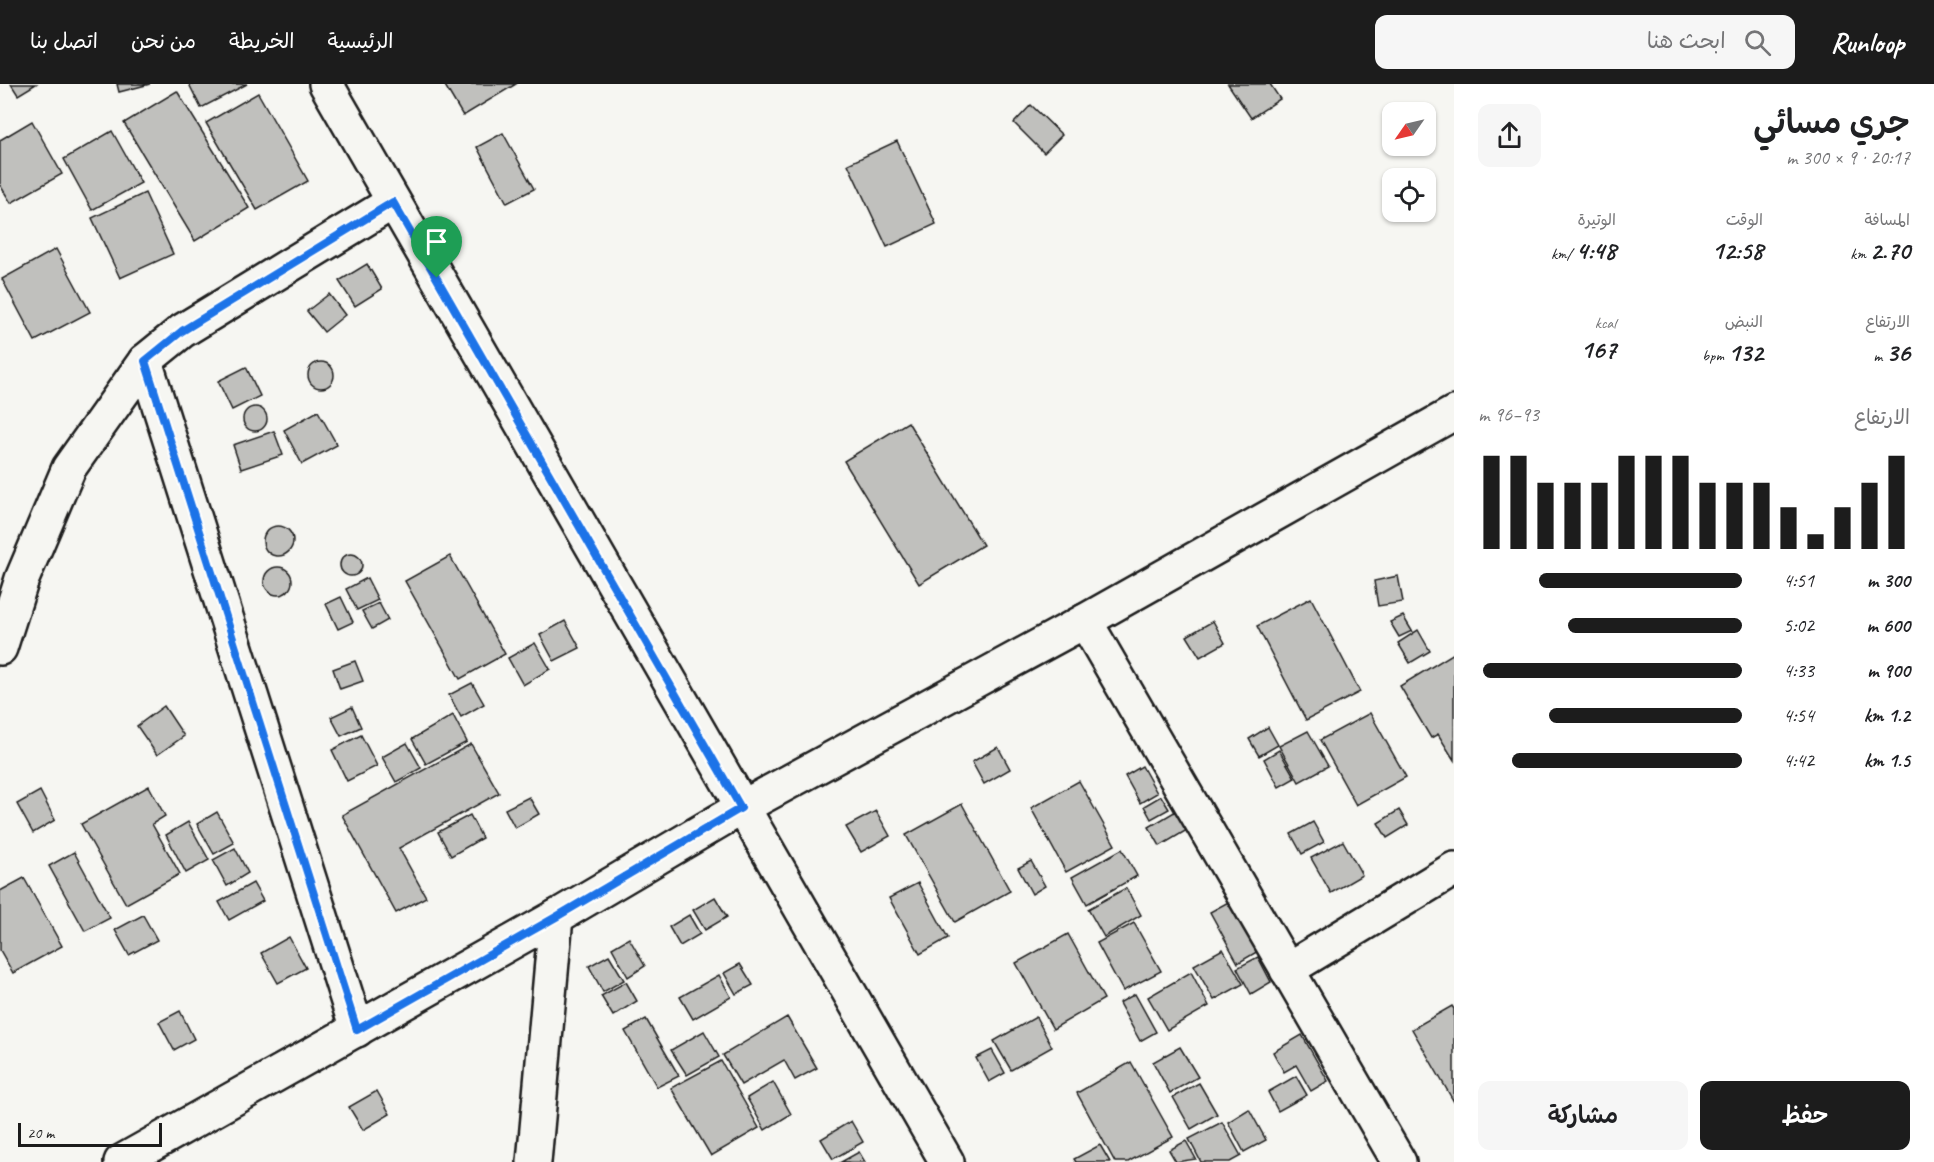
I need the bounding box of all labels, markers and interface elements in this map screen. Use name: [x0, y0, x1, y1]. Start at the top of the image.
search box: [1375, 15, 1795, 69]
text: Runloop: [1831, 25, 1904, 60]
icon: search: [1741, 26, 1774, 59]
text: ابحث هنا: [1647, 27, 1726, 55]
text: اتصل بنا: [30, 28, 98, 54]
text: من نحن: [131, 28, 196, 54]
text: الخريطة: [229, 28, 295, 54]
text: الرئيسية: [328, 28, 393, 54]
text: جري مسائي: [1753, 101, 1910, 143]
north arrow: [1382, 102, 1436, 156]
map controls: [1382, 102, 1436, 222]
button: share: [1478, 104, 1541, 167]
text: 20:17 · 9 × 300 m: [1786, 145, 1910, 170]
button: locate: [1382, 168, 1436, 222]
text: الوتيرة: [1577, 210, 1616, 230]
text: الوقت: [1726, 210, 1763, 230]
text: المسافة: [1864, 210, 1910, 230]
pin: [411, 216, 462, 278]
icon: arrive: [420, 225, 453, 258]
text: 4:48: [1576, 234, 1616, 267]
text: 12:58: [1711, 234, 1763, 267]
text: 2.70: [1870, 234, 1910, 267]
text: /km: [1551, 244, 1576, 264]
text: km: [1850, 244, 1870, 264]
text: النبض: [1725, 312, 1763, 332]
text: الارتفاع: [1865, 312, 1910, 332]
text: kcal: [1595, 313, 1616, 333]
text: 167: [1580, 333, 1616, 366]
text: 132: [1728, 336, 1763, 369]
text: 36: [1886, 336, 1910, 369]
text: bpm: [1702, 346, 1728, 366]
text: m: [1873, 346, 1886, 366]
text: 93–96 m: [1478, 402, 1539, 427]
text: الارتفاع: [1854, 405, 1910, 430]
text: 4:51: [1783, 568, 1814, 593]
text: 300 m: [1867, 568, 1910, 593]
text: 5:02: [1783, 613, 1814, 638]
text: 600 m: [1866, 613, 1910, 638]
text: 4:33: [1783, 658, 1814, 683]
text: 900 m: [1867, 658, 1910, 683]
text: 4:54: [1783, 703, 1814, 728]
text: 1.2 km: [1863, 703, 1910, 728]
text: 4:42: [1783, 748, 1814, 773]
text: 1.5 km: [1864, 748, 1910, 773]
button: مشاركة: [1478, 1081, 1688, 1150]
button: حفظ: [1700, 1081, 1910, 1150]
scale bar: [18, 1120, 162, 1148]
text: 20 m: [27, 1123, 54, 1143]

